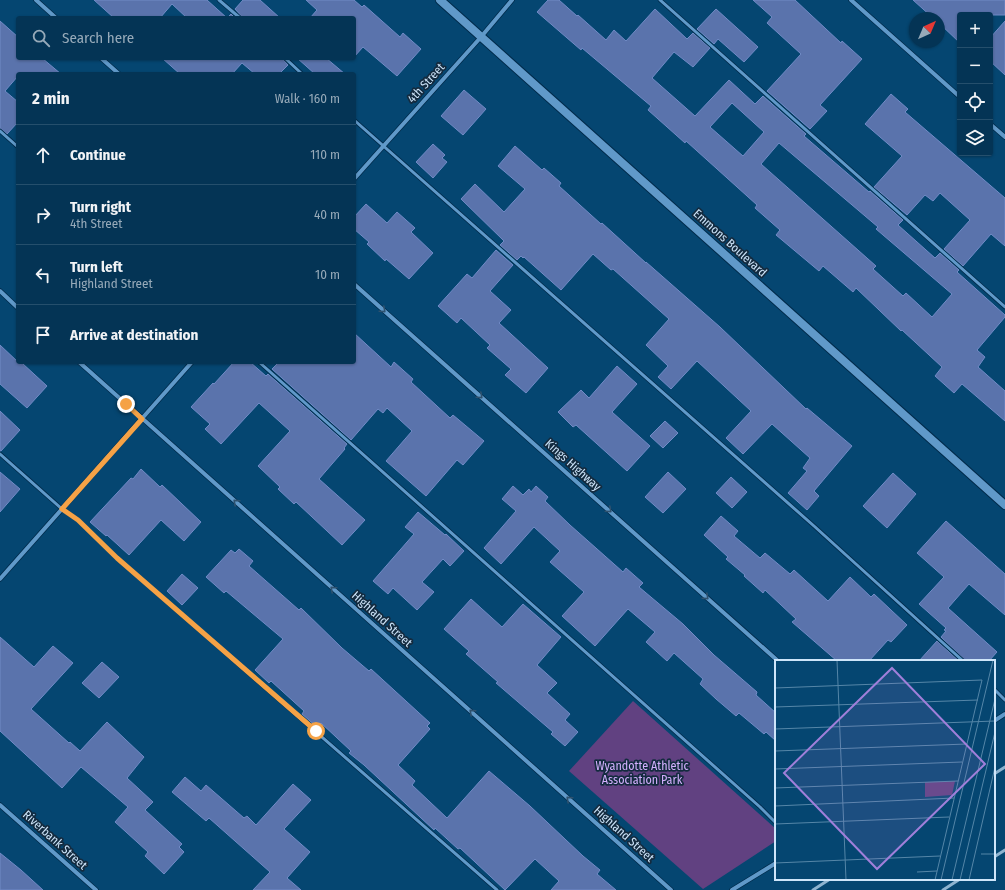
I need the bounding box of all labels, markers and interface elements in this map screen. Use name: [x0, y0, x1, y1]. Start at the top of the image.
north arrow: [909, 12, 945, 48]
map controls: [957, 12, 993, 156]
button: +: [957, 12, 993, 48]
search box: [16, 16, 356, 60]
icon: search: [30, 27, 52, 49]
text: Search here: [62, 29, 134, 47]
button: −: [957, 48, 993, 84]
street label: 4th Street: [405, 60, 447, 106]
button: locate: [957, 84, 993, 120]
text: 2 min: [32, 88, 70, 109]
text: Walk · 160 m: [275, 91, 340, 106]
button: layers: [957, 120, 993, 156]
icon: ahead: [32, 144, 54, 166]
text: Continue: [70, 146, 126, 164]
text: 110 m: [310, 147, 340, 162]
text: Turn right: [70, 198, 131, 216]
icon: right: [32, 204, 54, 226]
street label: Emmons Boulevard: [690, 206, 770, 280]
text: 40 m: [314, 207, 340, 222]
text: 4th Street: [70, 216, 122, 231]
text: Turn left: [70, 258, 123, 276]
icon: left: [32, 264, 54, 286]
text: 10 m: [315, 267, 340, 282]
text: Highland Street: [70, 276, 153, 291]
one-way arrow: [378, 305, 386, 312]
icon: arrive: [32, 324, 54, 346]
text: Arrive at destination: [70, 326, 198, 344]
one-way arrow: [475, 391, 483, 399]
route end: [117, 395, 135, 413]
street label: Kings Highway: [542, 436, 604, 494]
one-way arrow: [233, 499, 241, 507]
one-way arrow: [604, 506, 611, 513]
one-way arrow: [330, 586, 338, 593]
street label: Highland Street: [349, 588, 415, 650]
one-way arrow: [701, 592, 709, 599]
inset map: [775, 660, 995, 880]
one-way arrow: [469, 710, 477, 717]
route start: [307, 722, 325, 740]
park label: Wyandotte Athletic Association Park: [595, 759, 689, 787]
one-way arrow: [566, 796, 574, 803]
street label: Highland Street: [591, 803, 657, 865]
street label: Riverbank Street: [20, 808, 90, 872]

